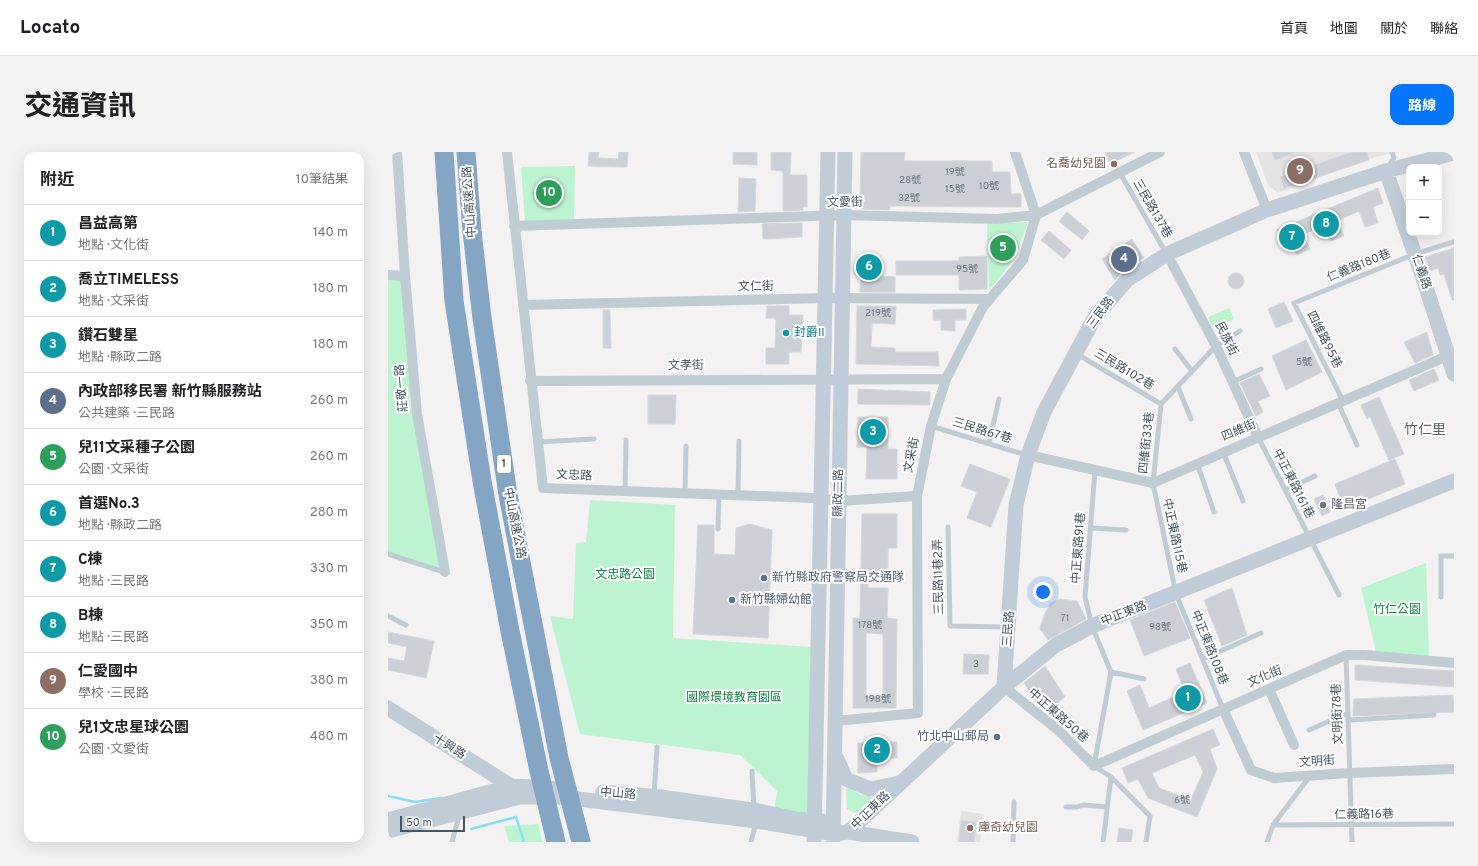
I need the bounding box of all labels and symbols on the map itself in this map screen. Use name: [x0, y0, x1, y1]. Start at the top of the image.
place label: 名喬幼兒園: [1046, 156, 1106, 172]
pin: 9: [1287, 156, 1313, 186]
marker: 名喬幼兒園: [1109, 159, 1119, 169]
street label: 中山高速公路: [460, 166, 480, 238]
house number: 19號: [945, 166, 965, 179]
house number: 28號: [899, 174, 921, 187]
street label: 三民路137巷: [1129, 176, 1175, 242]
pin: 10: [536, 178, 562, 208]
house number: 10號: [979, 180, 999, 193]
house number: 15號: [945, 183, 965, 196]
house number: 32號: [898, 192, 920, 205]
street label: 文愛街: [827, 195, 863, 211]
pin: 8: [1313, 209, 1339, 239]
pin: 7: [1279, 222, 1305, 252]
pin: 5: [990, 233, 1016, 263]
pin: 4: [1111, 244, 1137, 274]
street label: 仁義路180巷: [1325, 246, 1393, 286]
pin: 6: [856, 252, 882, 282]
street label: 仁義路: [1408, 252, 1434, 292]
house number: 95號: [956, 263, 978, 276]
street label: 文仁街: [738, 279, 774, 295]
street label: 三民路: [1084, 294, 1118, 332]
house number: 219號: [865, 307, 891, 320]
street label: 四維路95巷: [1303, 308, 1345, 372]
street label: 民族街: [1211, 319, 1241, 359]
place label: 封爵II: [794, 325, 825, 341]
marker: 封爵II: [781, 328, 791, 338]
street label: 三民路102巷: [1091, 346, 1157, 394]
house number: 5號: [1296, 356, 1312, 369]
street label: 文孝街: [668, 358, 704, 374]
street label: 莊敬一路: [392, 363, 412, 413]
street label: 四維街33巷: [1136, 411, 1158, 475]
street label: 三民路67巷: [950, 414, 1014, 448]
pin: 3: [860, 417, 886, 447]
street label: 四維街: [1219, 417, 1259, 445]
district label: 竹仁里: [1404, 422, 1446, 439]
street label: 文采街: [901, 436, 923, 474]
street label: 中正東路161巷: [1269, 446, 1317, 522]
road number: 1: [497, 455, 511, 473]
street label: 文忠路: [556, 467, 592, 485]
street label: 縣政二路: [831, 469, 847, 517]
street label: 中山高速公路: [499, 486, 529, 560]
street label: 中正東路115巷: [1158, 497, 1190, 575]
place label: 隆昌宮: [1331, 497, 1367, 513]
marker: 隆昌宮: [1318, 500, 1328, 510]
street label: 中正東路91巷: [1069, 512, 1089, 584]
street label: 三民路11巷2弄: [930, 539, 948, 615]
park label: 文忠路公園: [595, 567, 655, 583]
place label: 新竹縣政府警察局交通隊: [772, 570, 904, 586]
marker: 新竹縣政府警察局交通隊: [759, 573, 769, 583]
your location: [1033, 582, 1053, 602]
place label: 新竹縣婦幼館: [740, 592, 812, 608]
marker: 新竹縣婦幼館: [727, 595, 737, 605]
street label: 中正東路: [1099, 598, 1149, 630]
park label: 竹仁公園: [1373, 602, 1421, 618]
street label: 中正東路108巷: [1187, 608, 1231, 688]
street label: 三民路: [1000, 610, 1018, 648]
house number: 71: [1060, 612, 1070, 625]
house number: 178號: [858, 619, 882, 632]
house number: 98號: [1149, 621, 1171, 634]
house number: 3: [973, 658, 979, 671]
street label: 文化街: [1245, 663, 1285, 691]
pin: 1: [1175, 683, 1201, 713]
street label: 文明街78巷: [1329, 683, 1347, 745]
street label: 中正東路50巷: [1024, 685, 1092, 747]
park label: 國際環境教育園區: [686, 690, 782, 706]
house number: 198號: [865, 693, 891, 706]
place label: 竹北中山郵局: [917, 729, 989, 745]
street label: 十興路: [429, 731, 469, 763]
marker: 竹北中山郵局: [992, 732, 1002, 742]
pin: 2: [864, 735, 890, 765]
street label: 文明街: [1298, 753, 1336, 771]
street label: 中山路: [599, 784, 637, 804]
street label: 中正東路: [848, 789, 894, 833]
house number: 6號: [1174, 794, 1190, 807]
street label: 仁義路16巷: [1334, 806, 1394, 824]
scale bar: [400, 814, 465, 833]
place label: 庫奇幼兒園: [978, 820, 1038, 836]
marker: 庫奇幼兒園: [965, 823, 975, 833]

